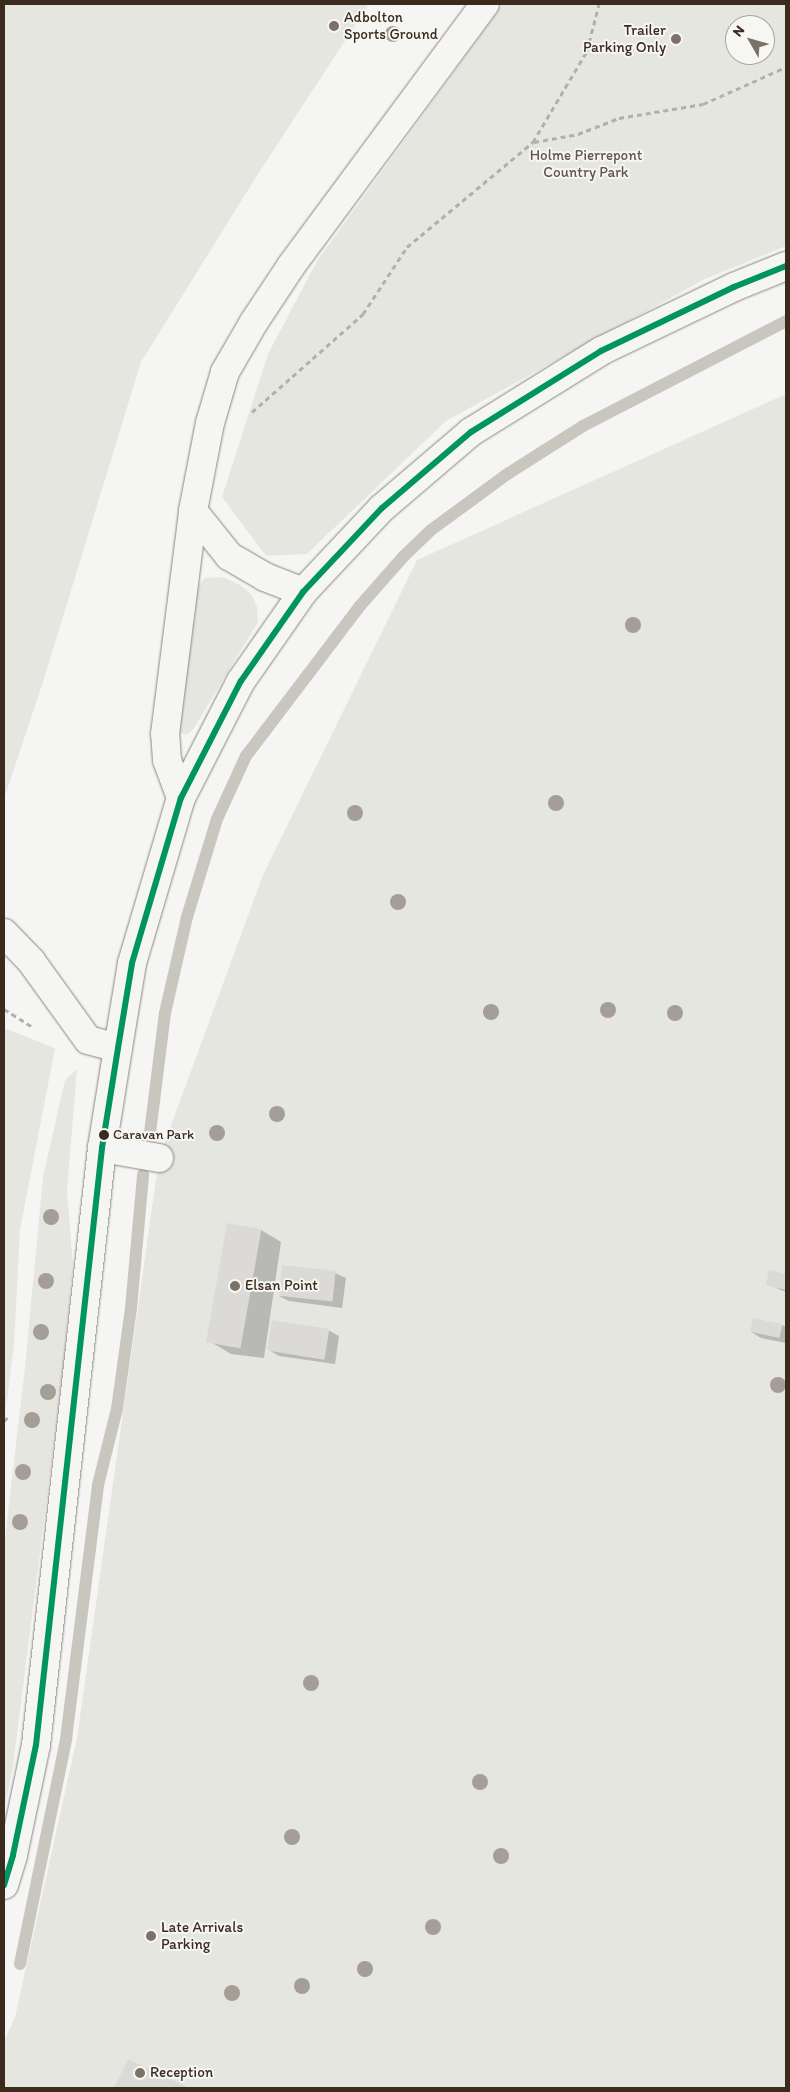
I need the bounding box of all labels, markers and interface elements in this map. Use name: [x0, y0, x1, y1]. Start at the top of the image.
place label: Adbolton Sports Ground: [344, 8, 438, 43]
north arrow: [725, 15, 775, 65]
marker: Adbolton Sports Ground: [328, 20, 340, 32]
place label: Trailer Parking Only: [582, 21, 666, 56]
text: N: [729, 22, 748, 40]
marker: Trailer Parking Only: [670, 33, 682, 45]
park label: Holme Pierrepont Country Park: [530, 146, 642, 181]
place label: Caravan Park: [113, 1127, 194, 1143]
marker: Caravan Park: [99, 1130, 109, 1140]
place label: Elsan Point: [245, 1277, 318, 1295]
marker: Elsan Point: [229, 1280, 241, 1292]
place label: Late Arrivals Parking: [161, 1918, 243, 1953]
marker: Late Arrivals Parking: [145, 1930, 157, 1942]
place label: Reception: [150, 2064, 213, 2082]
marker: Reception: [134, 2067, 146, 2079]

